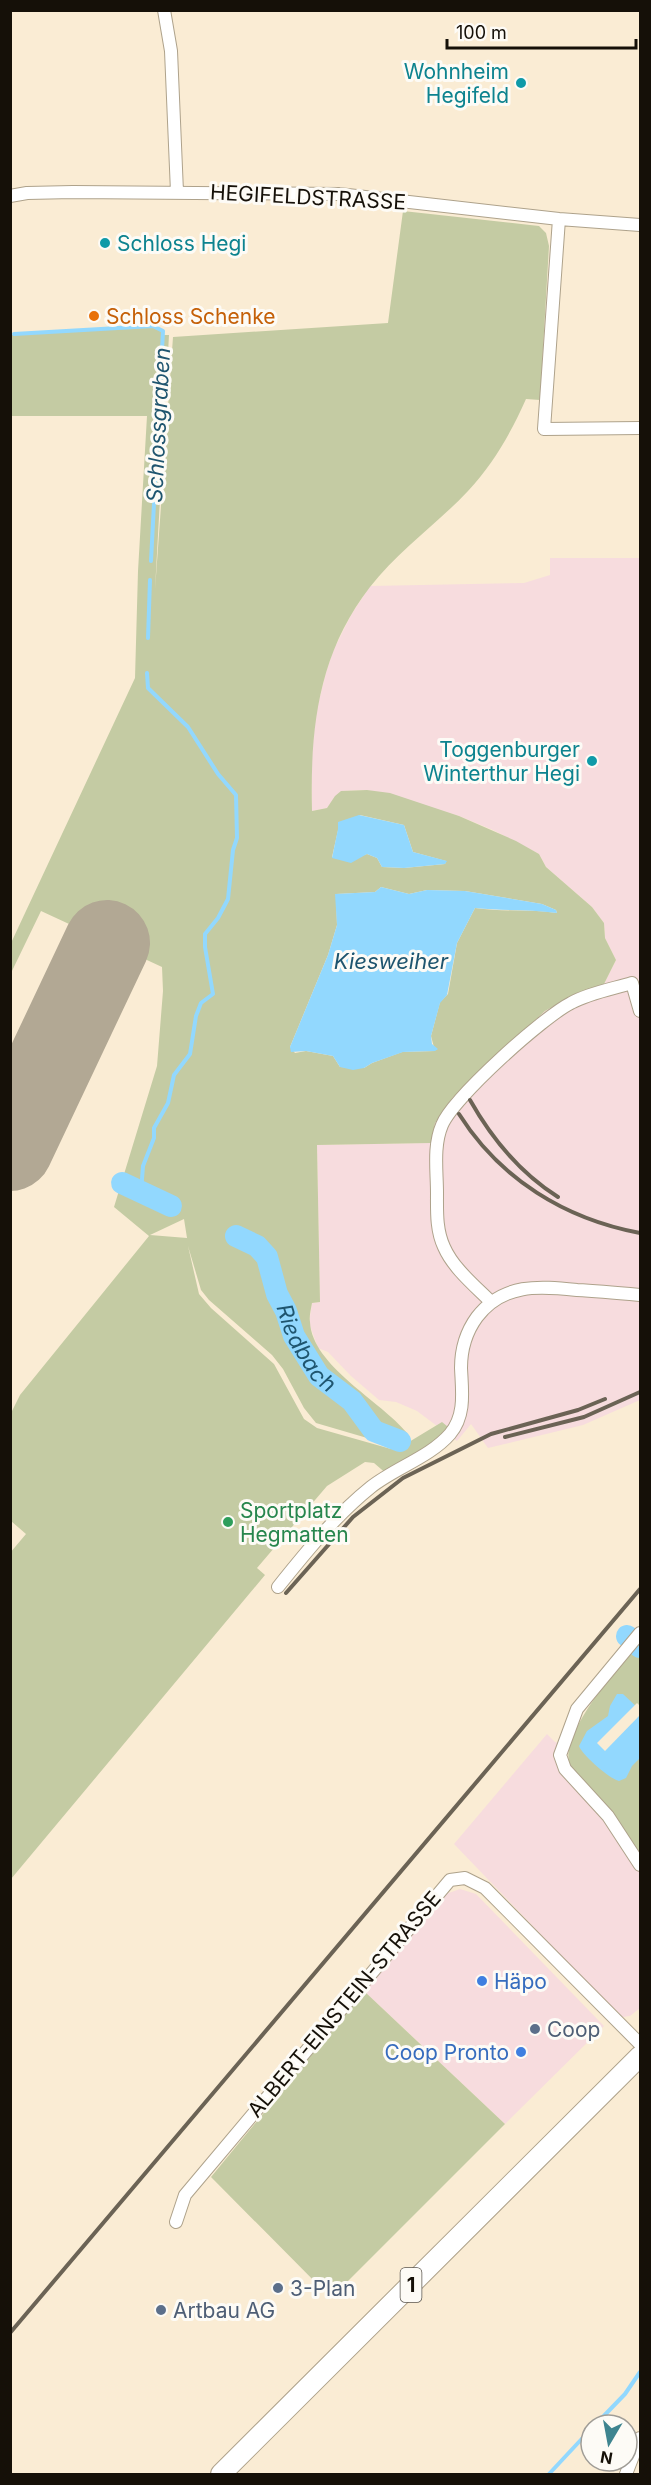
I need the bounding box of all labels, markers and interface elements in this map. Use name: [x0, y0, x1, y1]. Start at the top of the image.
scale bar: [447, 12, 636, 50]
text: 100 m: [456, 22, 507, 43]
place label: Wohnheim Hegifeld: [404, 59, 509, 108]
marker: Wohnheim Hegifeld: [514, 76, 528, 90]
street label: HEGIFELDSTRASSE: [209, 179, 407, 215]
place label: Schloss Hegi: [117, 231, 246, 256]
marker: Schloss Hegi: [98, 236, 112, 250]
place label: Schloss Schenke: [106, 304, 275, 329]
marker: Schloss Schenke: [87, 309, 101, 323]
water label: Schlossgraben: [141, 347, 175, 503]
place label: Toggenburger Winterthur Hegi: [423, 737, 580, 786]
marker: Toggenburger Winterthur Hegi: [585, 754, 599, 768]
water label: Kiesweiher: [334, 948, 449, 974]
water label: Riedbach: [272, 1301, 341, 1397]
place label: Sportplatz Hegmatten: [240, 1498, 349, 1547]
marker: Sportplatz Hegmatten: [221, 1515, 235, 1529]
street label: ALBERT-EINSTEIN-STRASSE: [242, 1886, 446, 2122]
place label: Häpo: [494, 1969, 547, 1994]
marker: Häpo: [475, 1974, 489, 1988]
place label: Coop: [547, 2017, 600, 2042]
marker: Coop: [528, 2022, 542, 2036]
place label: Coop Pronto: [384, 2040, 509, 2065]
marker: Coop Pronto: [514, 2045, 528, 2059]
road number: 1: [400, 2268, 422, 2302]
place label: 3-Plan: [290, 2276, 355, 2301]
marker: 3-Plan: [271, 2281, 285, 2295]
place label: Artbau AG: [173, 2298, 275, 2323]
marker: Artbau AG: [154, 2303, 168, 2317]
north arrow: [579, 2413, 639, 2473]
text: N: [599, 2447, 614, 2469]

